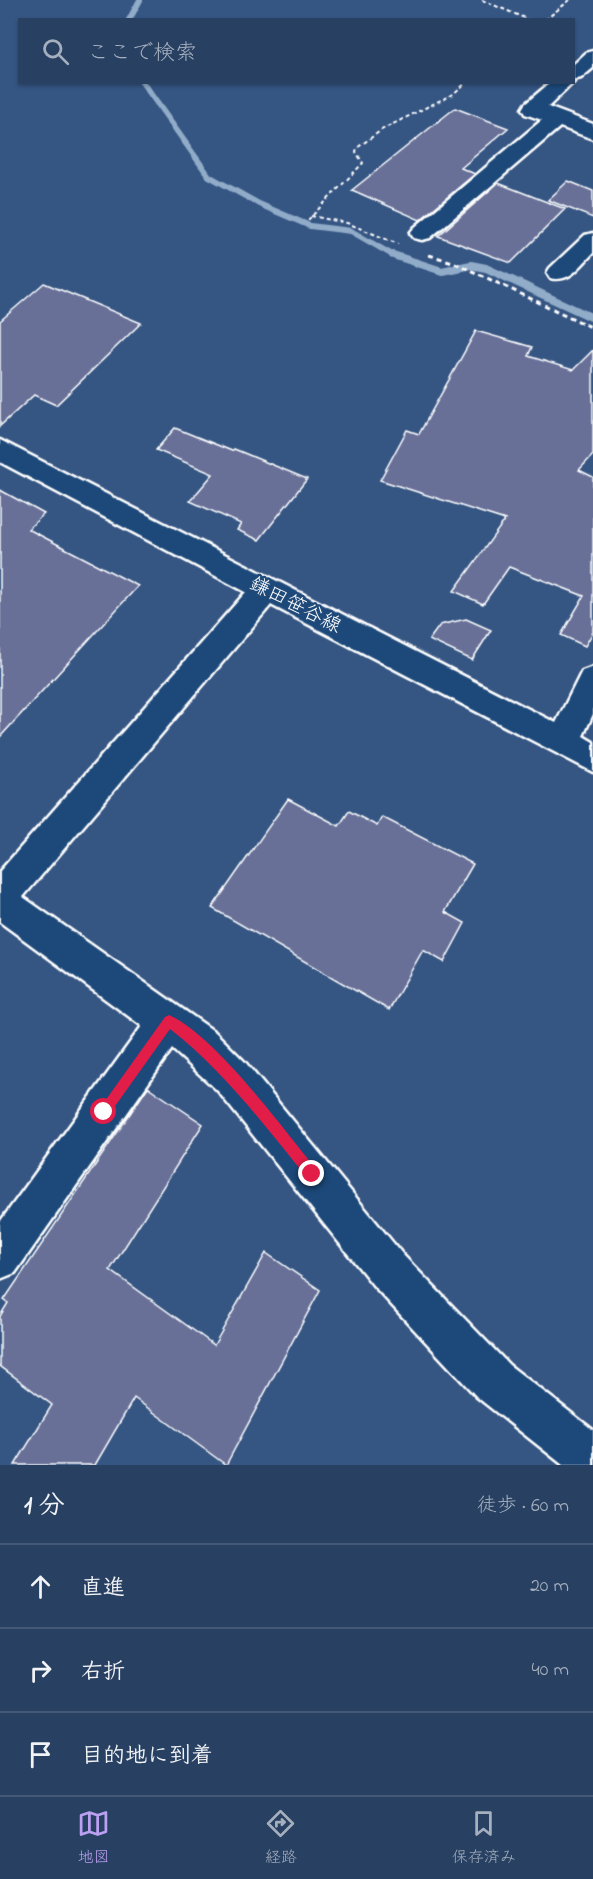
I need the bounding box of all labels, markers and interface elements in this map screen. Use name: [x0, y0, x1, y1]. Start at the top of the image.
search box: [18, 18, 575, 84]
icon: search: [39, 35, 72, 68]
text: ここで検索: [87, 38, 197, 70]
street label: 鎌田笹谷線: [244, 571, 346, 642]
route start: [90, 1098, 116, 1124]
route end: [298, 1160, 324, 1186]
text: 1 分: [24, 1488, 65, 1526]
text: 徒歩 · 60 m: [477, 1492, 569, 1521]
icon: ahead: [24, 1570, 57, 1603]
text: 20 m: [530, 1572, 569, 1601]
text: 直進: [81, 1573, 125, 1605]
icon: right: [24, 1654, 57, 1687]
text: 40 m: [532, 1656, 569, 1685]
text: 右折: [81, 1657, 125, 1689]
icon: arrive: [24, 1738, 57, 1771]
text: 目的地に到着: [81, 1741, 213, 1773]
tab: 地図: [77, 1807, 110, 1870]
tab: 経路: [264, 1807, 297, 1870]
tab: 保存済み: [452, 1807, 516, 1870]

